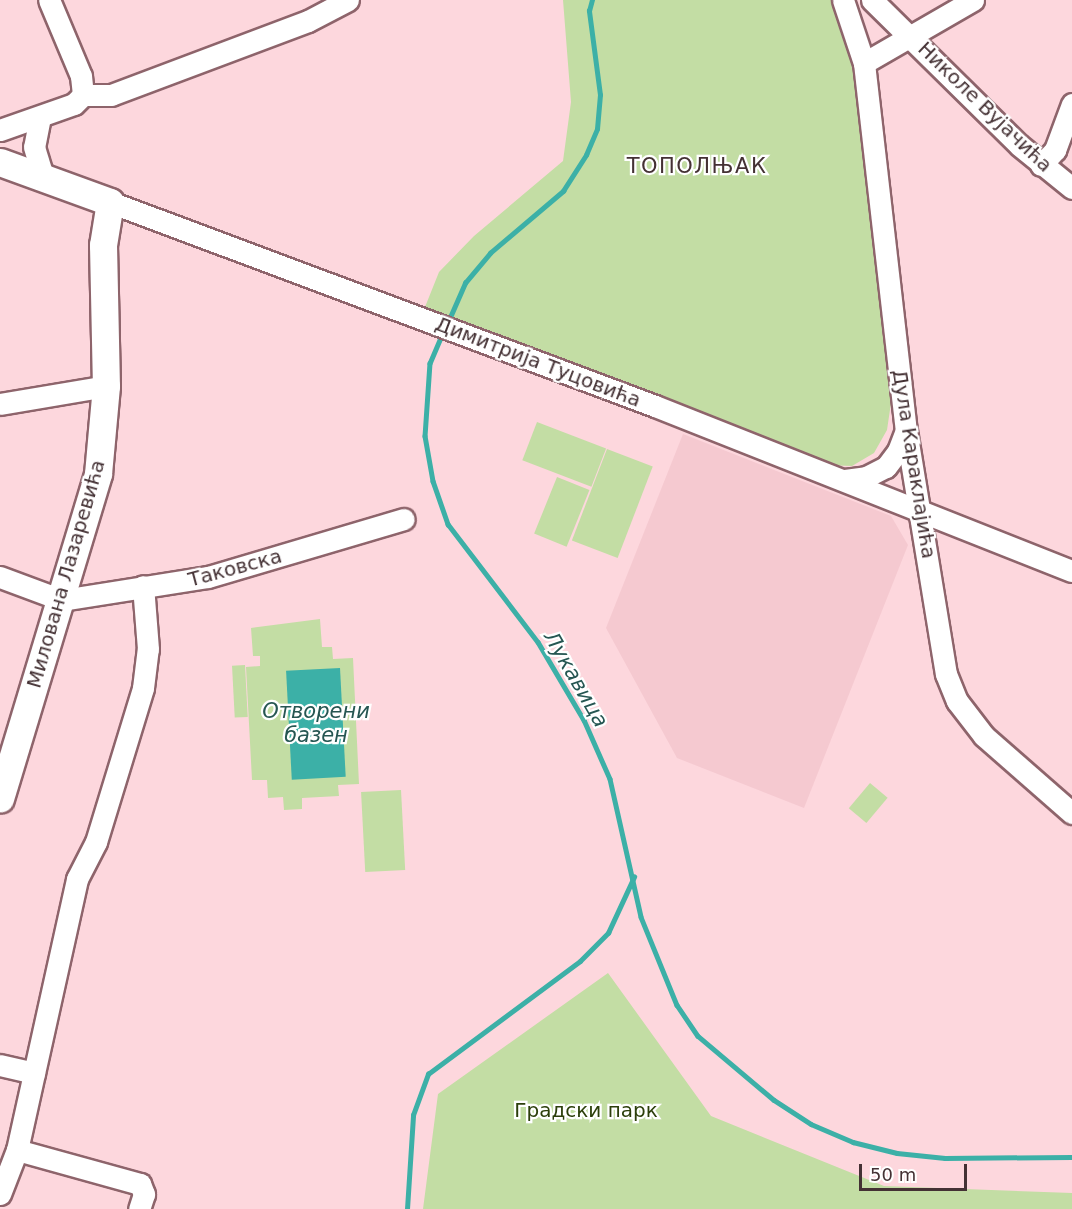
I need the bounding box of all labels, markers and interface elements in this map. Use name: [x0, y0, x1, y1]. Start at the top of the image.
street label: Николе Вујачића: [913, 37, 1057, 177]
district label: ТОПОЛЊАК: [627, 153, 767, 179]
street label: Димитрија Туцовића: [432, 312, 644, 412]
street label: Дула Караклајића: [887, 368, 941, 560]
street label: Милована Лазаревића: [22, 457, 110, 691]
street label: Таковска: [186, 544, 284, 592]
water label: Лукавица: [538, 626, 614, 732]
water label: Отворени базен: [262, 698, 370, 748]
park label: Градски парк: [514, 1098, 658, 1122]
scale bar: [862, 1152, 970, 1190]
text: 50 m: [870, 1164, 916, 1185]

